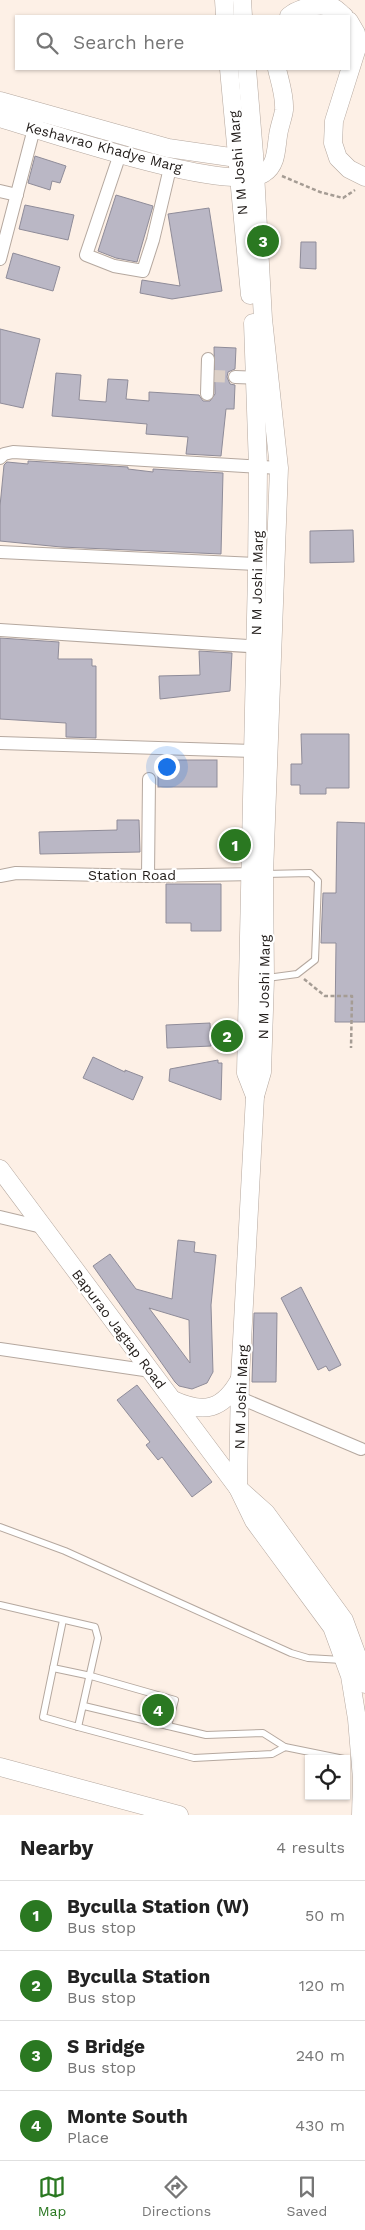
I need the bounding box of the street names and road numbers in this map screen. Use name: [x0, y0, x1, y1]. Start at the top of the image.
street label: N M Joshi Marg: [225, 110, 251, 216]
street label: Keshavrao Khadye Marg: [24, 118, 185, 176]
street label: N M Joshi Marg: [248, 530, 266, 636]
street label: Station Road: [88, 867, 176, 883]
street label: N M Joshi Marg: [255, 934, 273, 1040]
street label: Bapurao Jagtap Road: [69, 1266, 169, 1392]
street label: N M Joshi Marg: [231, 1344, 251, 1450]

